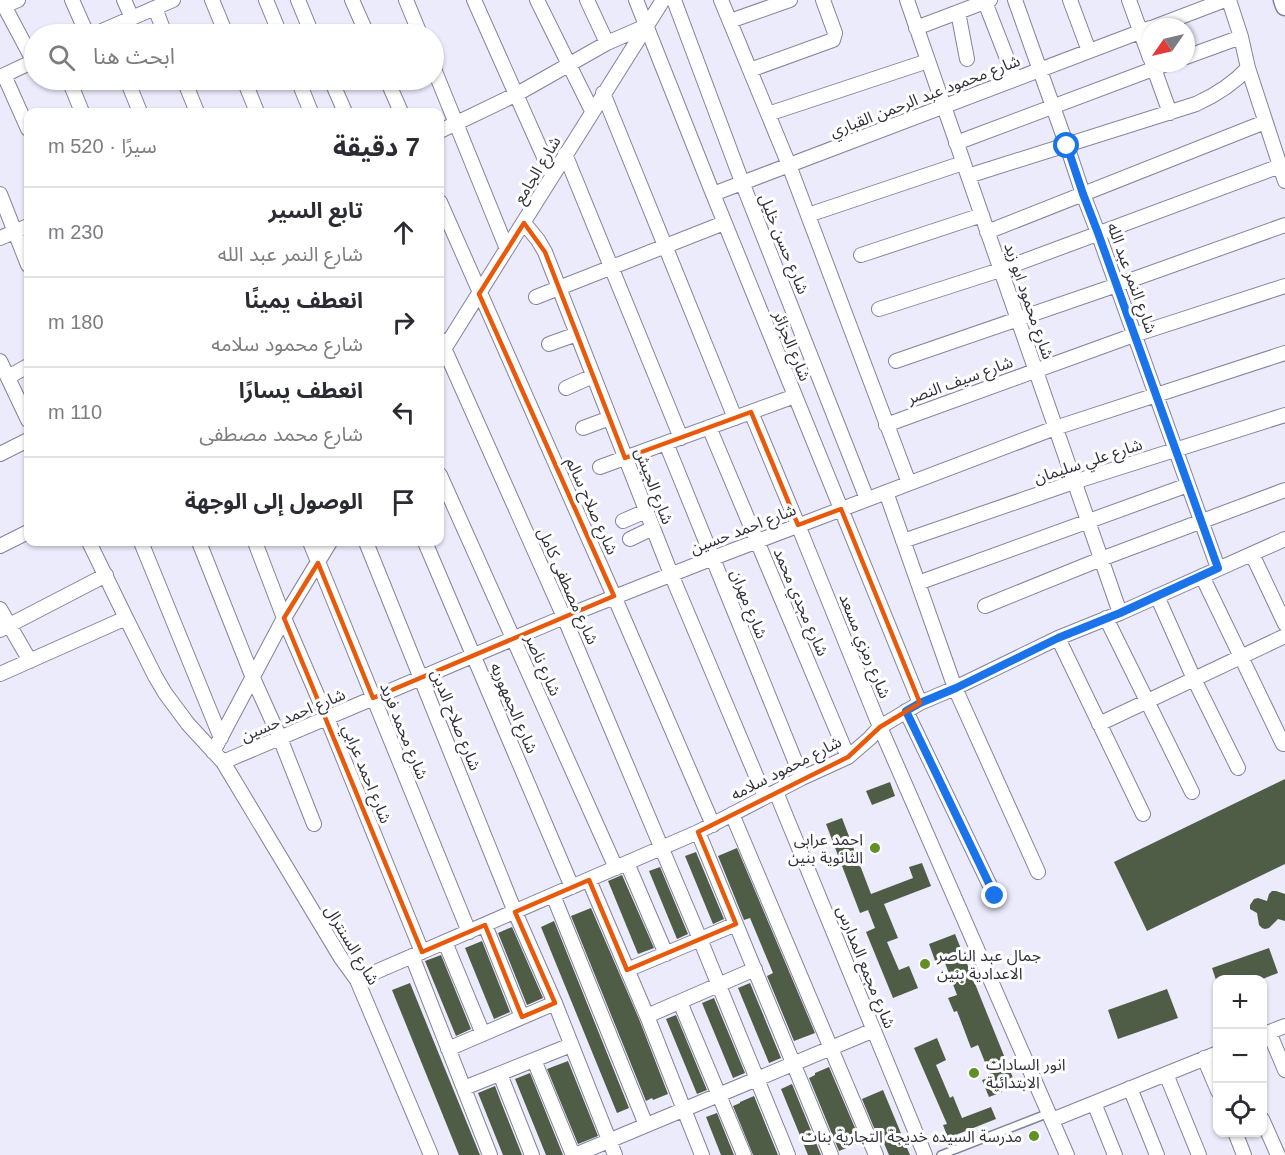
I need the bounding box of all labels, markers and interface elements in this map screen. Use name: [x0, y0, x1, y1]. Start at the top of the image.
north arrow: [1141, 18, 1195, 72]
search box: [24, 24, 444, 90]
icon: search: [45, 41, 78, 74]
text: ابحث هنا: [93, 44, 175, 69]
street label: شارع محمود عبد الرحمن القباري: [828, 52, 1024, 144]
text: 7 دقيقة: [333, 132, 420, 162]
route start: [1053, 132, 1079, 158]
street label: شارع الجامع: [510, 133, 567, 209]
text: سيرًا · 520 m: [48, 135, 157, 157]
street label: شارع حسن خليل: [752, 191, 812, 298]
text: تابع السير: [269, 198, 363, 223]
icon: ahead: [387, 216, 420, 249]
text: 230 m: [48, 221, 104, 243]
street label: شارع النمر عبد الله: [1100, 221, 1160, 337]
street label: شارع محمود ابو زيد: [997, 241, 1057, 363]
text: شارع النمر عبد الله: [218, 243, 363, 265]
text: انعطف يمينًا: [244, 288, 363, 313]
icon: right: [387, 306, 420, 339]
street label: شارع الجزائر: [766, 307, 814, 385]
text: 180 m: [48, 311, 104, 333]
text: شارع محمود سلامه: [211, 333, 363, 355]
street label: شارع سيف النصر: [904, 353, 1016, 411]
text: انعطف يسارًا: [239, 378, 363, 403]
icon: left: [387, 396, 420, 429]
text: 110 m: [48, 401, 102, 423]
text: شارع محمد مصطفى: [199, 423, 363, 445]
street label: شارع علي سليمان: [1032, 435, 1146, 490]
street label: شارع الجيش: [628, 446, 676, 528]
street label: شارع صلاح سالم: [559, 455, 621, 559]
icon: arrive: [387, 486, 420, 519]
text: الوصول إلى الوجهة: [185, 489, 363, 514]
street label: شارع احمد حسين: [688, 501, 800, 561]
street label: شارع مصطفى كامل: [531, 525, 601, 649]
street label: شارع مجدي محمد: [767, 545, 831, 660]
street label: شارع مهران: [724, 567, 771, 642]
street label: شارع رمزي مسعد: [833, 591, 894, 702]
street label: شارع ناصر: [518, 631, 564, 700]
street label: شارع الجمهوريه: [484, 660, 541, 757]
street label: شارع صلاح الدين: [424, 667, 484, 774]
street label: شارع محمد فريد: [373, 680, 431, 783]
street label: شارع احمد حسين: [238, 685, 349, 748]
street label: شارع احمد عرابي: [336, 722, 395, 827]
street label: شارع محمود سلامه: [728, 733, 846, 807]
place label: احمد عرابى الثانوية بنين: [788, 831, 863, 867]
marker: احمد عرابى الثانوية بنين: [868, 841, 882, 855]
route end: [981, 882, 1007, 908]
street label: شارع السنترال: [318, 902, 382, 990]
street label: شارع مجمع المدارس: [830, 903, 898, 1032]
place label: جمال عبد الناصر الاعدادية بنين: [936, 947, 1041, 983]
marker: جمال عبد الناصر الاعدادية بنين: [918, 957, 932, 971]
map controls: [1213, 975, 1267, 1137]
button: +: [1213, 975, 1267, 1029]
button: −: [1213, 1029, 1267, 1083]
place label: انور السادات الابتدائية: [986, 1056, 1066, 1091]
marker: انور السادات الابتدائية: [967, 1066, 981, 1080]
button: locate: [1213, 1083, 1267, 1137]
place label: مدرسة السيده خديجة التجارية بنات: [801, 1128, 1022, 1146]
marker: مدرسة السيده خديجة التجارية بنات: [1027, 1129, 1041, 1143]

